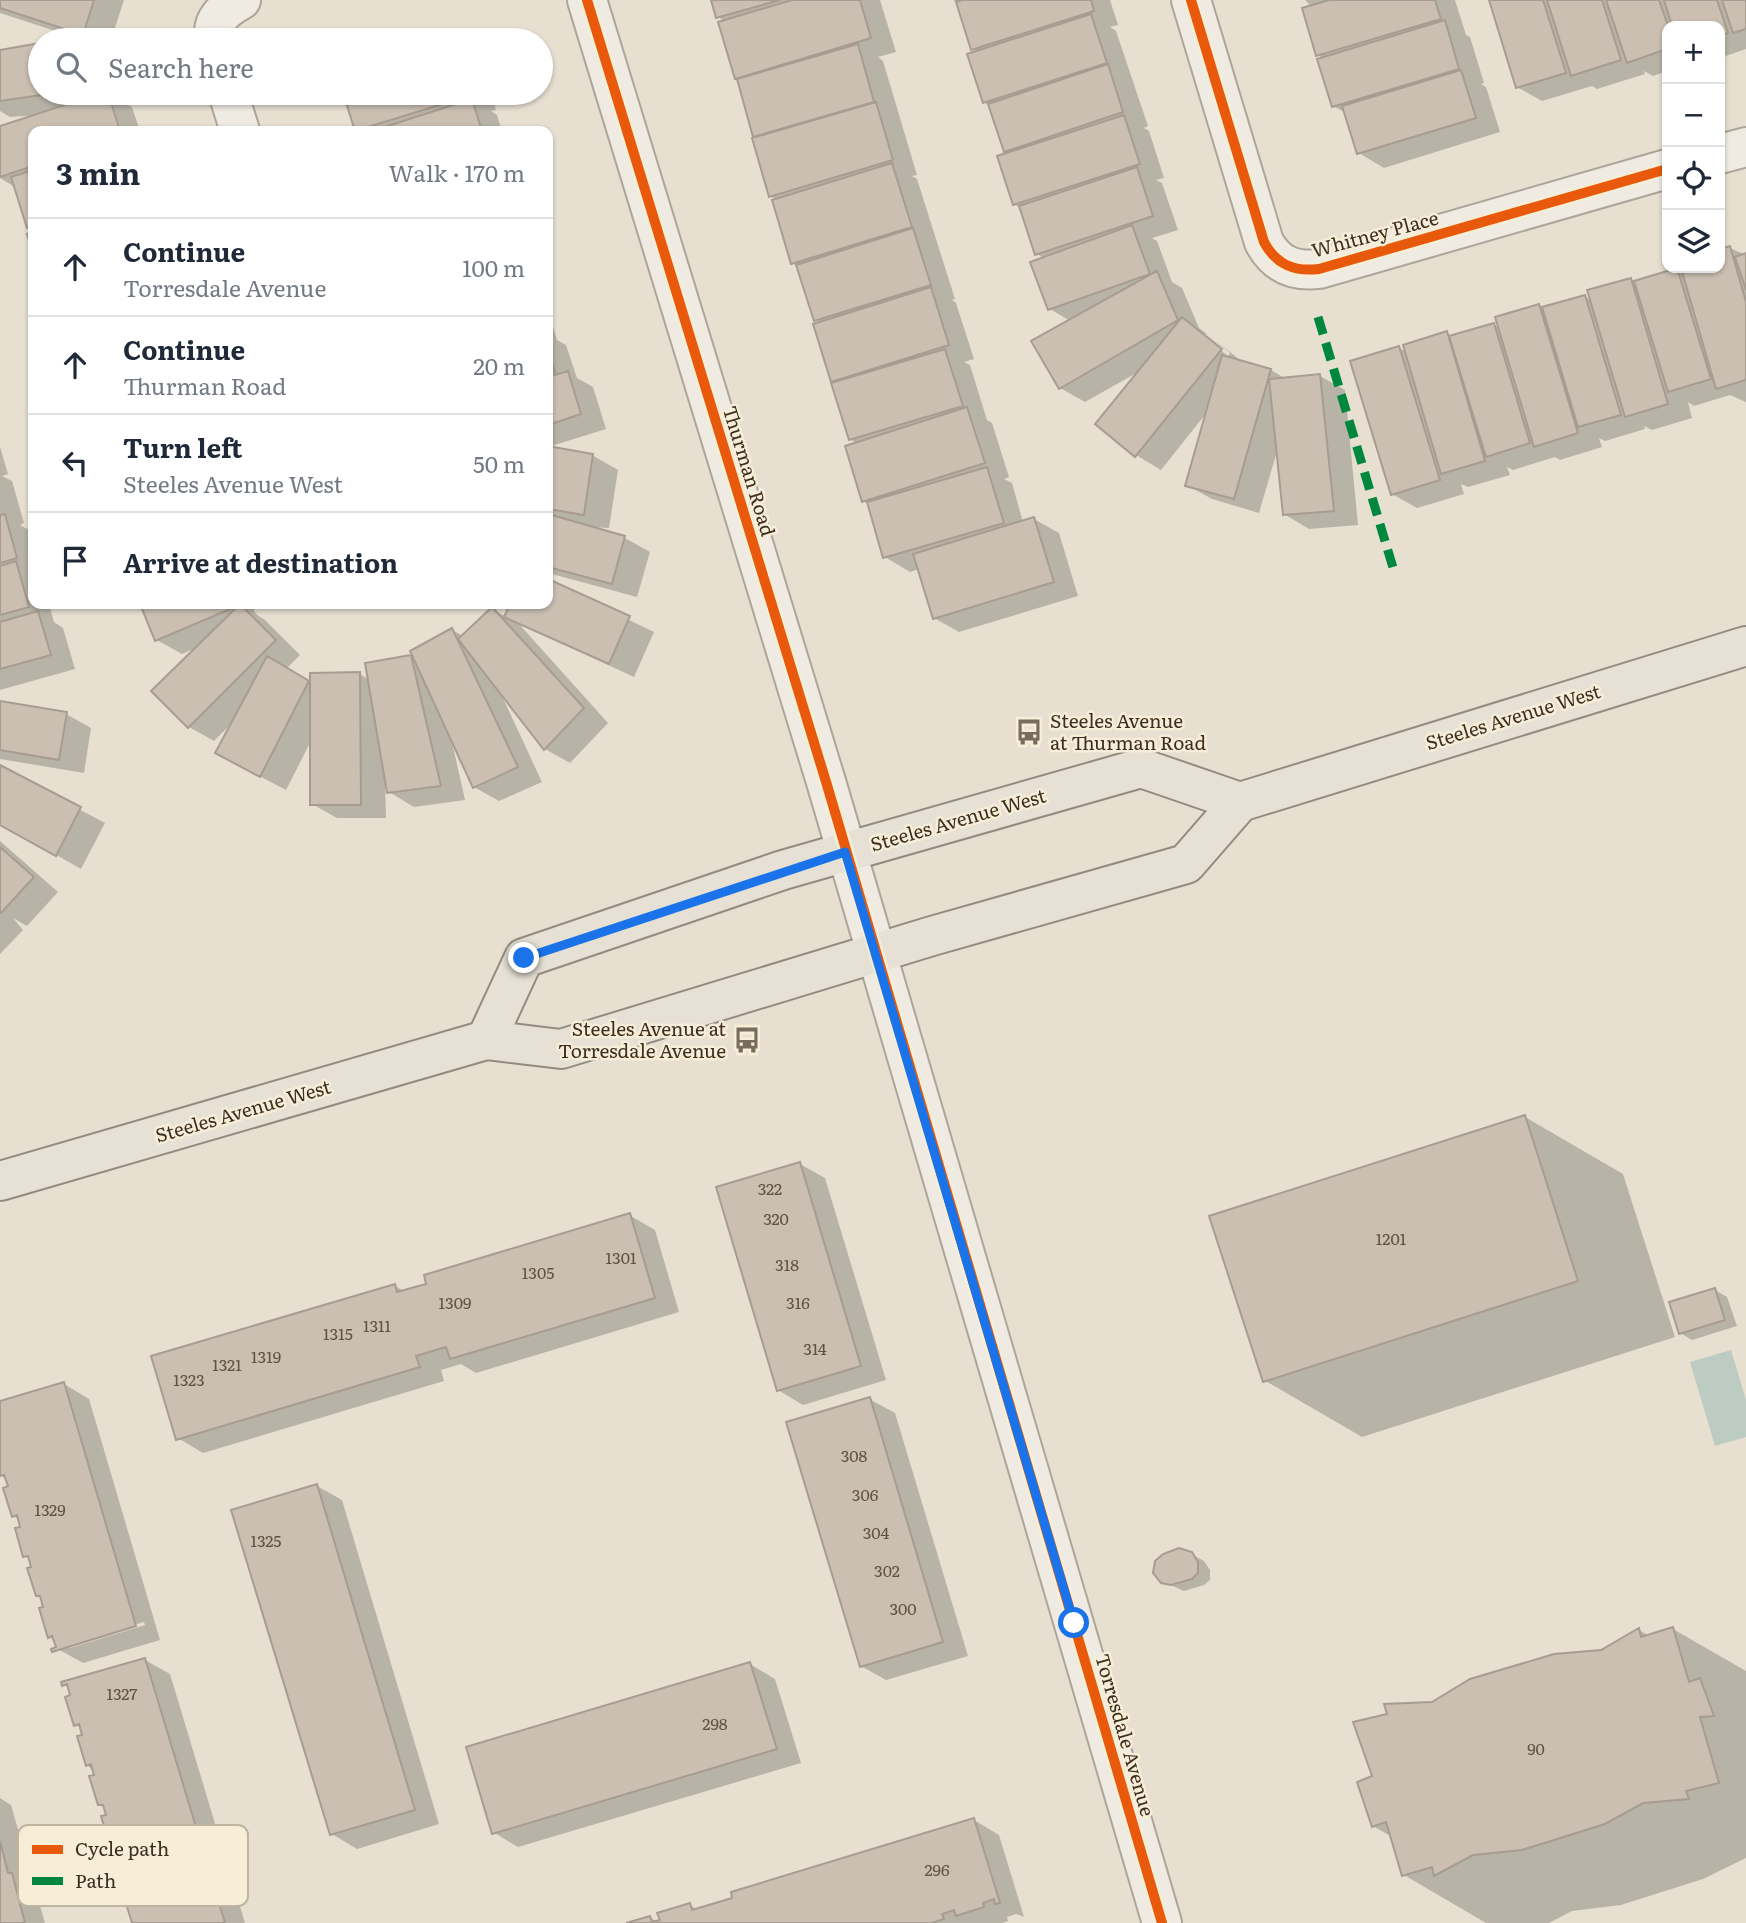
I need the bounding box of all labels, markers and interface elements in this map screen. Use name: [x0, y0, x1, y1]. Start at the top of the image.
map controls: [1662, 21, 1725, 273]
button: +: [1662, 21, 1725, 84]
search box: [28, 28, 553, 105]
text: Search here: [108, 47, 254, 86]
icon: search: [52, 48, 90, 86]
button: −: [1662, 84, 1725, 147]
button: locate: [1662, 147, 1725, 210]
text: 3 min: [56, 150, 140, 194]
text: Walk · 170 m: [389, 155, 525, 189]
street label: Whitney Place: [1308, 203, 1441, 263]
button: layers: [1662, 210, 1725, 273]
text: Continue: [123, 231, 245, 270]
icon: ahead: [56, 248, 94, 286]
text: 100 m: [462, 250, 525, 284]
text: Torresdale Avenue: [123, 270, 326, 304]
text: Continue: [123, 329, 245, 368]
icon: ahead: [56, 346, 94, 384]
text: 20 m: [473, 348, 525, 382]
text: Thurman Road: [123, 368, 286, 402]
street label: Thurman Road: [717, 402, 783, 540]
text: Turn left: [123, 427, 242, 466]
icon: left: [56, 444, 94, 482]
text: 50 m: [473, 446, 525, 480]
text: Steeles Avenue West: [123, 466, 343, 500]
icon: arrive: [56, 542, 94, 580]
text: Arrive at destination: [123, 542, 398, 581]
street label: Steeles Avenue West: [1422, 676, 1604, 756]
place label: Steeles Avenue at Thurman Road: [1050, 706, 1206, 756]
bus stop icon: Steeles Avenue at Thurman Road: [1014, 717, 1044, 747]
street label: Steeles Avenue West: [867, 780, 1049, 858]
route end: [508, 942, 539, 973]
place label: Steeles Avenue at Torresdale Avenue: [558, 1014, 726, 1064]
bus stop icon: Steeles Avenue at Torresdale Avenue: [732, 1025, 762, 1055]
street label: Steeles Avenue West: [152, 1071, 334, 1149]
house number: 322: [758, 1176, 782, 1200]
house number: 320: [763, 1206, 789, 1230]
house number: 1201: [1376, 1226, 1407, 1250]
house number: 1301: [606, 1245, 637, 1269]
house number: 318: [775, 1252, 799, 1276]
house number: 1305: [522, 1260, 554, 1284]
house number: 1309: [439, 1290, 471, 1314]
house number: 316: [786, 1290, 810, 1314]
house number: 1311: [363, 1313, 392, 1337]
house number: 1315: [323, 1321, 353, 1345]
house number: 314: [803, 1336, 827, 1360]
house number: 1319: [251, 1344, 281, 1368]
house number: 1321: [212, 1352, 242, 1376]
house number: 1323: [173, 1367, 205, 1391]
house number: 308: [841, 1443, 868, 1467]
house number: 306: [852, 1482, 879, 1506]
house number: 1329: [34, 1497, 66, 1521]
house number: 304: [863, 1520, 890, 1544]
house number: 1325: [251, 1528, 281, 1552]
house number: 302: [874, 1558, 900, 1582]
house number: 300: [889, 1596, 917, 1620]
route start: [1058, 1607, 1089, 1638]
street label: Torresdale Avenue: [1089, 1650, 1163, 1819]
house number: 1327: [107, 1681, 137, 1705]
house number: 298: [702, 1711, 728, 1735]
house number: 90: [1527, 1736, 1545, 1760]
legend: [18, 1825, 248, 1906]
text: Cycle path: [75, 1834, 169, 1862]
house number: 296: [924, 1857, 950, 1881]
text: Path: [75, 1866, 116, 1894]

